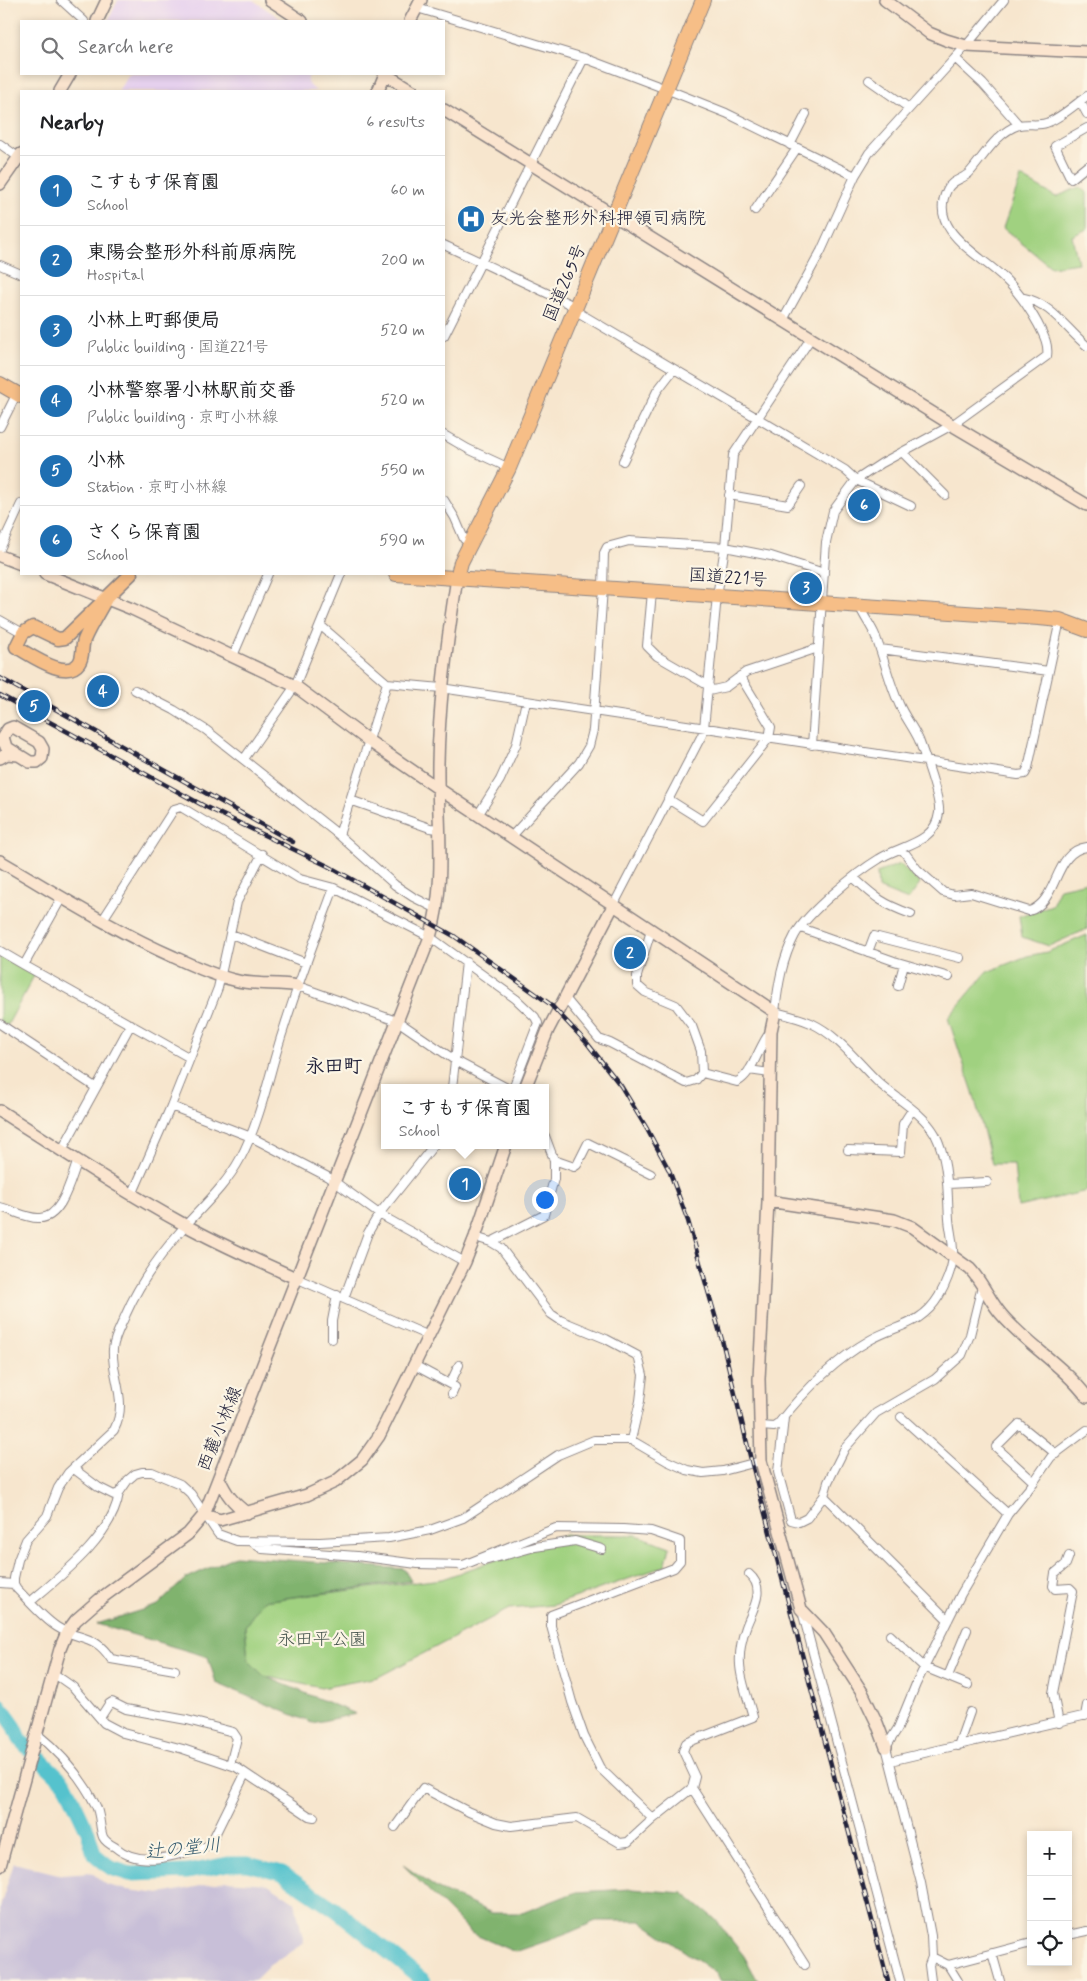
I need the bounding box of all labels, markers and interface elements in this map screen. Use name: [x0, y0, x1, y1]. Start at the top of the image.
search box: [20, 20, 445, 75]
icon: search: [38, 34, 66, 62]
text: Search here: [78, 35, 174, 60]
text: Nearby: [40, 109, 104, 137]
text: 6 results: [366, 112, 425, 133]
text: こすもす保育園: [87, 170, 220, 195]
text: 1: [52, 180, 60, 201]
text: 60 m: [391, 180, 425, 201]
text: School: [87, 195, 128, 216]
hospital icon: 友光会整形外科押領司病院: [456, 204, 486, 234]
place label: 友光会整形外科押領司病院: [490, 207, 706, 231]
text: 東陽会整形外科前原病院: [87, 240, 296, 265]
street label: 国道265号: [538, 240, 592, 326]
text: 2: [52, 250, 60, 271]
text: 200 m: [381, 250, 425, 271]
text: Hospital: [87, 265, 144, 286]
text: 小林上町郵便局: [87, 308, 220, 333]
text: 3: [52, 320, 60, 341]
text: 520 m: [380, 320, 425, 341]
text: Public building · 国道221号: [87, 337, 268, 358]
text: 小林警察署小林駅前交番: [87, 378, 296, 403]
text: 4: [51, 390, 61, 411]
text: 520 m: [380, 390, 425, 411]
text: Public building · 京町小林線: [87, 407, 278, 428]
text: 小林: [87, 448, 125, 473]
text: 5: [51, 460, 61, 481]
text: 550 m: [380, 460, 425, 481]
text: Station · 京町小林線: [87, 477, 227, 498]
pin: 6: [848, 486, 880, 524]
text: さくら保育園: [87, 520, 201, 545]
text: 6: [52, 530, 60, 551]
text: 590 m: [379, 530, 425, 551]
text: School: [87, 545, 128, 566]
street label: 国道221号: [688, 563, 768, 593]
pin: 3: [790, 569, 822, 607]
pin: 4: [87, 672, 119, 710]
pin: 5: [18, 687, 50, 725]
pin: 2: [614, 934, 646, 972]
district label: 永田町: [305, 1054, 363, 1079]
popup: [381, 1084, 549, 1149]
text: こすもす保育園: [399, 1096, 531, 1121]
text: School: [399, 1121, 440, 1142]
pin: 1: [449, 1165, 481, 1203]
your location: [532, 1187, 558, 1213]
street label: 西麓小林線: [192, 1383, 248, 1475]
park label: 永田平公園: [277, 1628, 367, 1652]
map controls: [1027, 1831, 1072, 1966]
button: +: [1027, 1831, 1072, 1876]
water label: 辻の堂川: [144, 1833, 222, 1865]
button: −: [1027, 1876, 1072, 1921]
button: locate: [1027, 1921, 1072, 1966]

